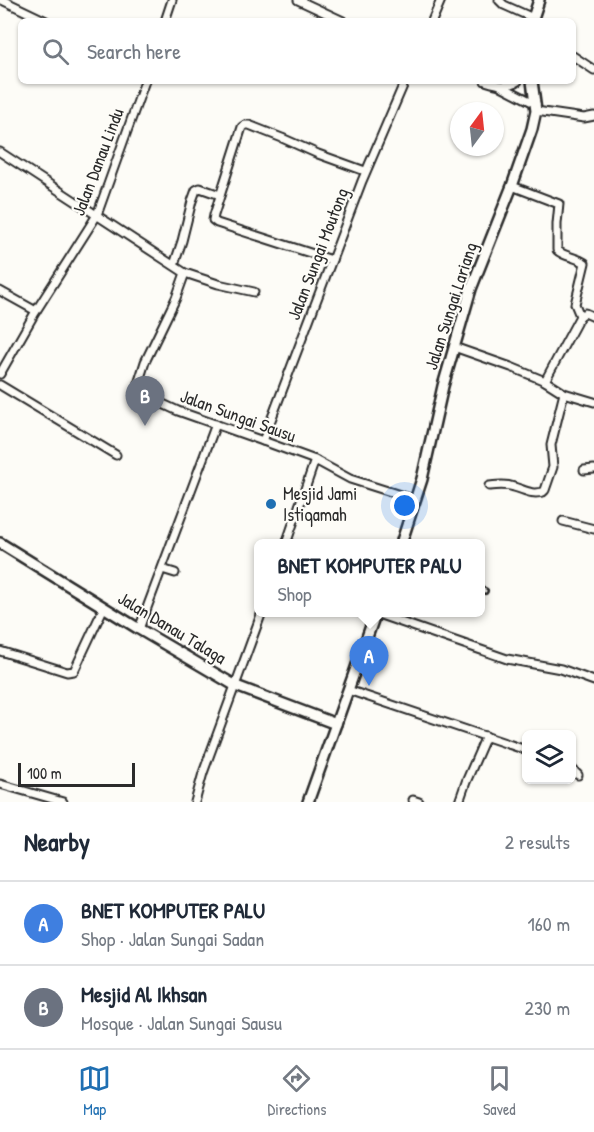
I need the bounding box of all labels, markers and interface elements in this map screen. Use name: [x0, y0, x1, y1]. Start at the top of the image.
search box: [18, 18, 576, 84]
icon: search: [39, 35, 72, 68]
text: Search here: [87, 36, 181, 66]
north arrow: [450, 102, 504, 156]
street label: Jalan Danau Lindu: [66, 105, 129, 219]
street label: Jalan Sungai Moutong: [281, 184, 354, 323]
street label: Jalan Sungai Lariang: [418, 239, 483, 373]
pin: B: [126, 376, 164, 426]
street label: Jalan Sungai Sausu: [177, 383, 299, 448]
place label: Mesjid Jami Istiqamah: [283, 481, 357, 527]
your location: [390, 491, 419, 520]
marker: Mesjid Jami Istiqamah: [264, 497, 278, 511]
popup: [254, 539, 485, 617]
text: BNET KOMPUTER PALU: [277, 550, 462, 580]
text: Shop: [277, 580, 312, 607]
street label: Jalan Danau Talaga: [113, 585, 231, 670]
pin: A: [350, 636, 388, 686]
map controls: [522, 730, 576, 784]
button: layers: [522, 730, 576, 784]
scale bar: [18, 760, 135, 788]
text: 100 m: [27, 762, 62, 784]
text: Nearby: [24, 824, 90, 859]
text: 2 results: [505, 828, 570, 855]
text: BNET KOMPUTER PALU: [81, 895, 265, 925]
text: A: [39, 910, 48, 937]
text: 160 m: [528, 910, 570, 937]
text: Shop · Jalan Sungai Sadan: [81, 925, 264, 952]
text: Mesjid Al Ikhsan: [81, 979, 207, 1009]
text: B: [38, 994, 49, 1021]
text: 230 m: [525, 994, 570, 1021]
text: Mosque · Jalan Sungai Sausu: [81, 1009, 282, 1036]
tab: Map: [78, 1062, 111, 1120]
tab: Directions: [268, 1062, 326, 1120]
tab: Saved: [483, 1062, 516, 1120]

